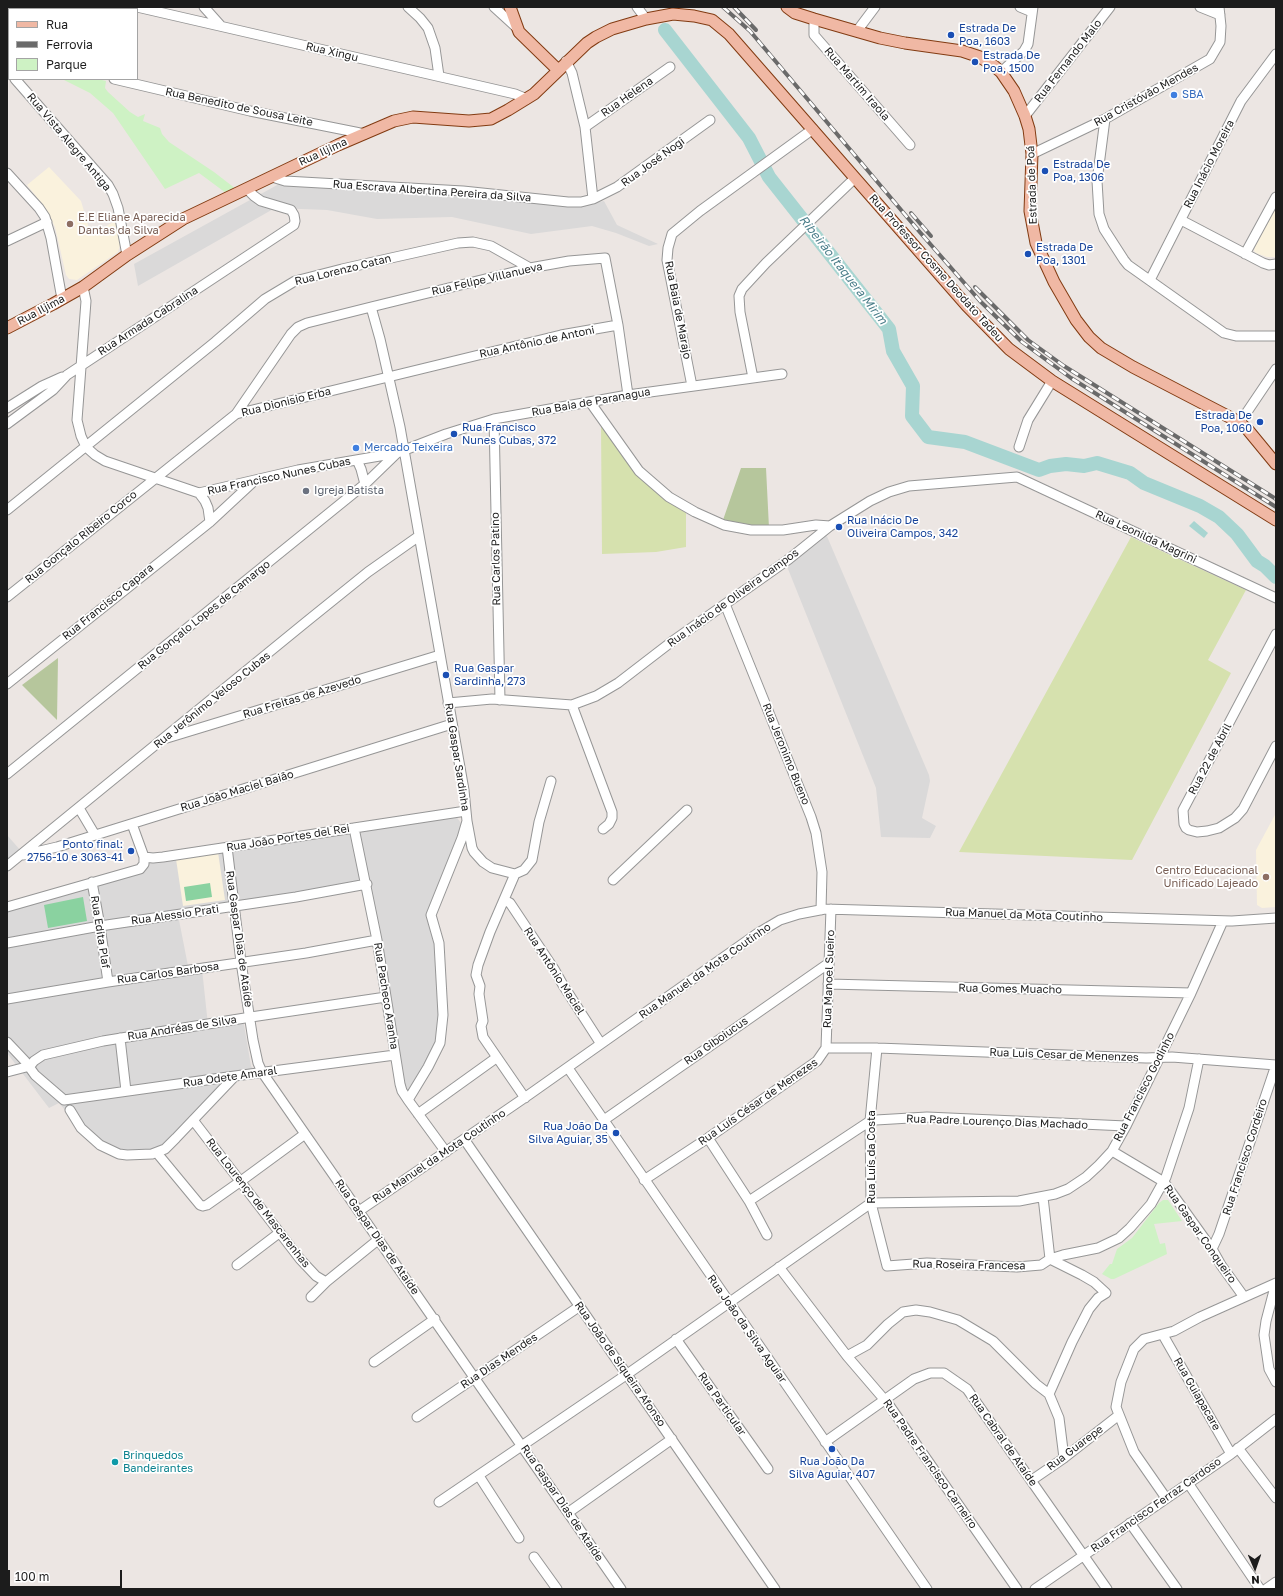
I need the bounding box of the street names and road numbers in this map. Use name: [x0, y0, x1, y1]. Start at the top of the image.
street label: Rua Fernando Malo: [1032, 17, 1104, 105]
street label: Rua Xingu: [305, 40, 359, 64]
street label: Rua Martim Iraola: [821, 45, 893, 123]
street label: Rua Cristóvão Mendes: [1092, 61, 1200, 129]
street label: Rua Helena: [598, 74, 656, 120]
street label: Rua Benedito de Sousa Leite: [164, 85, 314, 129]
street label: Rua Vista Alegre Antiga: [24, 90, 114, 194]
street label: Rua Inácio Moreira: [1181, 118, 1237, 210]
street label: Rua Iljima: [297, 135, 349, 169]
street label: Rua José Nogi: [619, 135, 687, 189]
street label: Estrada de Poá: [1024, 145, 1040, 225]
street label: Rua Escrava Albertina Pereira da Silva: [332, 177, 532, 205]
street label: Rua Professor Cosme Deodato Tadeu: [866, 191, 1006, 345]
street label: Rua Lorenzo Catan: [293, 252, 393, 288]
street label: Rua Felipe Villanueva: [430, 260, 544, 298]
street label: Rua Baia de Marajo: [662, 260, 694, 360]
street label: Rua Armada Cabralina: [96, 284, 200, 358]
street label: Rua Iljima: [15, 292, 67, 328]
street label: Rua Antônio de Antoni: [478, 323, 596, 361]
street label: Rua Dionisio Erba: [240, 384, 332, 420]
street label: Rua Baia de Paranagua: [530, 385, 652, 419]
street label: Rua Francisco Nunes Cubas: [206, 454, 352, 498]
street label: Rua Gonçalo Ribeiro Corco: [22, 488, 140, 586]
street label: Rua Leonilda Magrini: [1093, 508, 1199, 566]
street label: Rua Carlos Patino: [489, 512, 503, 606]
street label: Rua Inácio de Oliveira Campos: [665, 546, 801, 650]
street label: Rua Gonçalo Lopes de Camargo: [135, 557, 273, 673]
street label: Rua Francisco Capara: [60, 561, 156, 643]
street label: Rua Jerônimo Veloso Cubas: [151, 649, 273, 751]
street label: Rua Freitas de Azevedo: [241, 673, 363, 721]
street label: Rua Jeronimo Bueno: [760, 701, 812, 807]
street label: Rua Gaspar Sardinha: [442, 702, 472, 812]
street label: Rua 22 de Abril: [1186, 721, 1234, 797]
street label: Rua João Maciel Baião: [179, 767, 295, 815]
street label: Rua João Portes del Rei: [225, 822, 351, 854]
street label: Rua Gaspar Dias de Ataíde: [223, 870, 255, 1008]
street label: Rua Edita Plaf: [88, 895, 112, 969]
street label: Rua Alessio Prati: [130, 902, 220, 928]
street label: Rua Manuel da Mota Coutinho: [945, 906, 1103, 924]
street label: Rua Manuel da Mota Coutinho: [637, 920, 773, 1022]
street label: Rua Antônio Maciel: [521, 925, 587, 1017]
street label: Rua Manoel Sueiro: [821, 930, 837, 1028]
street label: Rua Pacheco Aranha: [371, 942, 401, 1050]
street label: Rua Carlos Barbosa: [116, 959, 220, 987]
street label: Rua Gomes Muacho: [958, 981, 1062, 997]
street label: Rua Andréas de Silva: [126, 1013, 238, 1043]
street label: Rua Giboiucus: [681, 1014, 751, 1068]
street label: Rua Francisco Godinho: [1111, 1030, 1177, 1144]
street label: Rua Luis Cesar de Menenzes: [989, 1046, 1139, 1064]
street label: Rua Luís César de Menezes: [696, 1056, 820, 1148]
street label: Rua Odete Amaral: [182, 1064, 278, 1090]
street label: Rua Francisco Cordeiro: [1220, 1097, 1270, 1217]
street label: Rua Manuel da Mota Coutinho: [370, 1106, 508, 1206]
street label: Rua Luís da Costa: [865, 1110, 879, 1204]
street label: Rua Padre Lourenço Dias Machado: [906, 1112, 1088, 1132]
street label: Rua Lourenço de Mascarenhas: [203, 1136, 313, 1270]
street label: Rua Gaspar Dias de Ataíde: [332, 1177, 422, 1297]
street label: Rua Gaspar Conqueiro: [1161, 1182, 1239, 1286]
street label: Rua Roseira Francesa: [912, 1257, 1026, 1273]
street label: Rua João da Silva Aguiar: [705, 1272, 789, 1386]
street label: Rua João de Siqueira Afonso: [572, 1299, 668, 1429]
street label: Rua Dias Mendes: [458, 1330, 540, 1392]
street label: Rua Guiapacare: [1171, 1355, 1223, 1433]
street label: Rua Particular: [695, 1370, 749, 1438]
street label: Rua Cabral de Ataíde: [966, 1391, 1040, 1489]
street label: Rua Padre Francisco Carneiro: [880, 1397, 980, 1531]
street label: Rua Guarepe: [1044, 1423, 1106, 1473]
street label: Rua Gaspar Dias de Ataíde: [518, 1442, 606, 1564]
street label: Rua Francisco Ferraz Cardoso: [1088, 1455, 1224, 1555]

